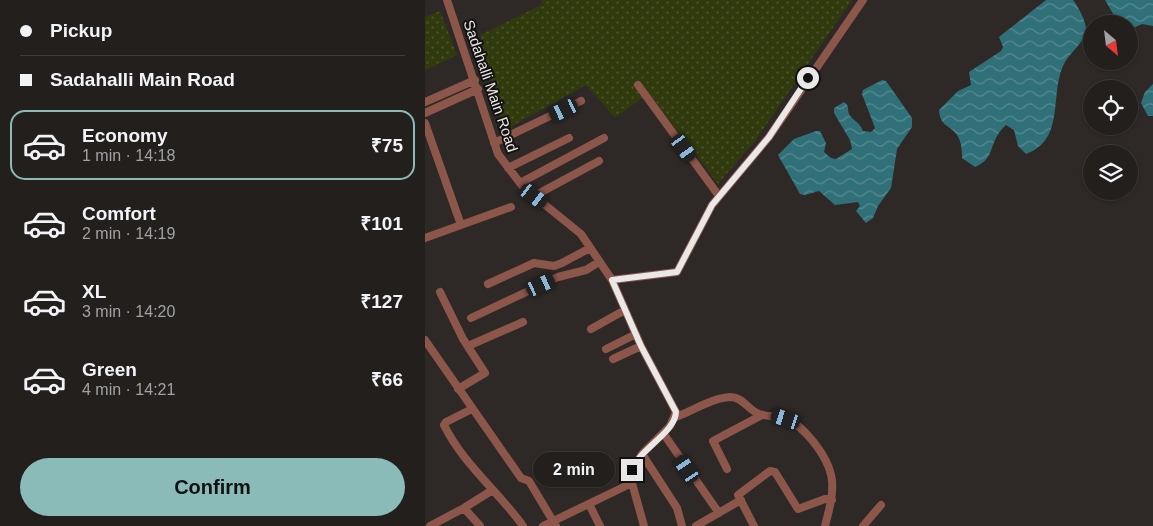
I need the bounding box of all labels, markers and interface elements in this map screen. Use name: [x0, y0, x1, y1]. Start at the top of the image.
north arrow: [1083, 15, 1137, 70]
map controls: [1083, 15, 1138, 200]
street label: Sadahalli Main Road: [460, 18, 522, 154]
text: Pickup: [50, 20, 112, 41]
route start: [797, 67, 819, 89]
text: Sadahalli Main Road: [50, 69, 235, 90]
button: locate: [1083, 80, 1138, 135]
car: [547, 97, 580, 123]
icon: car: [22, 123, 67, 168]
text: Economy: [82, 125, 168, 146]
car: [669, 131, 698, 165]
text: ₹75: [371, 135, 403, 156]
button: layers: [1083, 145, 1138, 200]
text: 1 min · 14:18: [82, 147, 175, 164]
car: [517, 181, 550, 211]
icon: car: [22, 201, 67, 246]
text: Comfort: [82, 203, 156, 224]
text: ₹101: [360, 213, 403, 234]
text: 2 min · 14:19: [82, 225, 175, 242]
car: [524, 272, 557, 298]
icon: car: [22, 279, 67, 324]
text: XL: [82, 281, 106, 302]
text: ₹127: [360, 291, 403, 312]
text: 3 min · 14:20: [82, 303, 175, 320]
icon: car: [22, 357, 67, 402]
text: Green: [82, 359, 137, 380]
text: ₹66: [371, 369, 403, 390]
text: 4 min · 14:21: [82, 381, 175, 398]
car: [769, 407, 802, 431]
callout: 2 min: [532, 452, 615, 488]
car: [672, 452, 701, 486]
button: Confirm: [20, 458, 405, 516]
route end: [621, 459, 643, 481]
text: 2 min: [553, 461, 595, 478]

